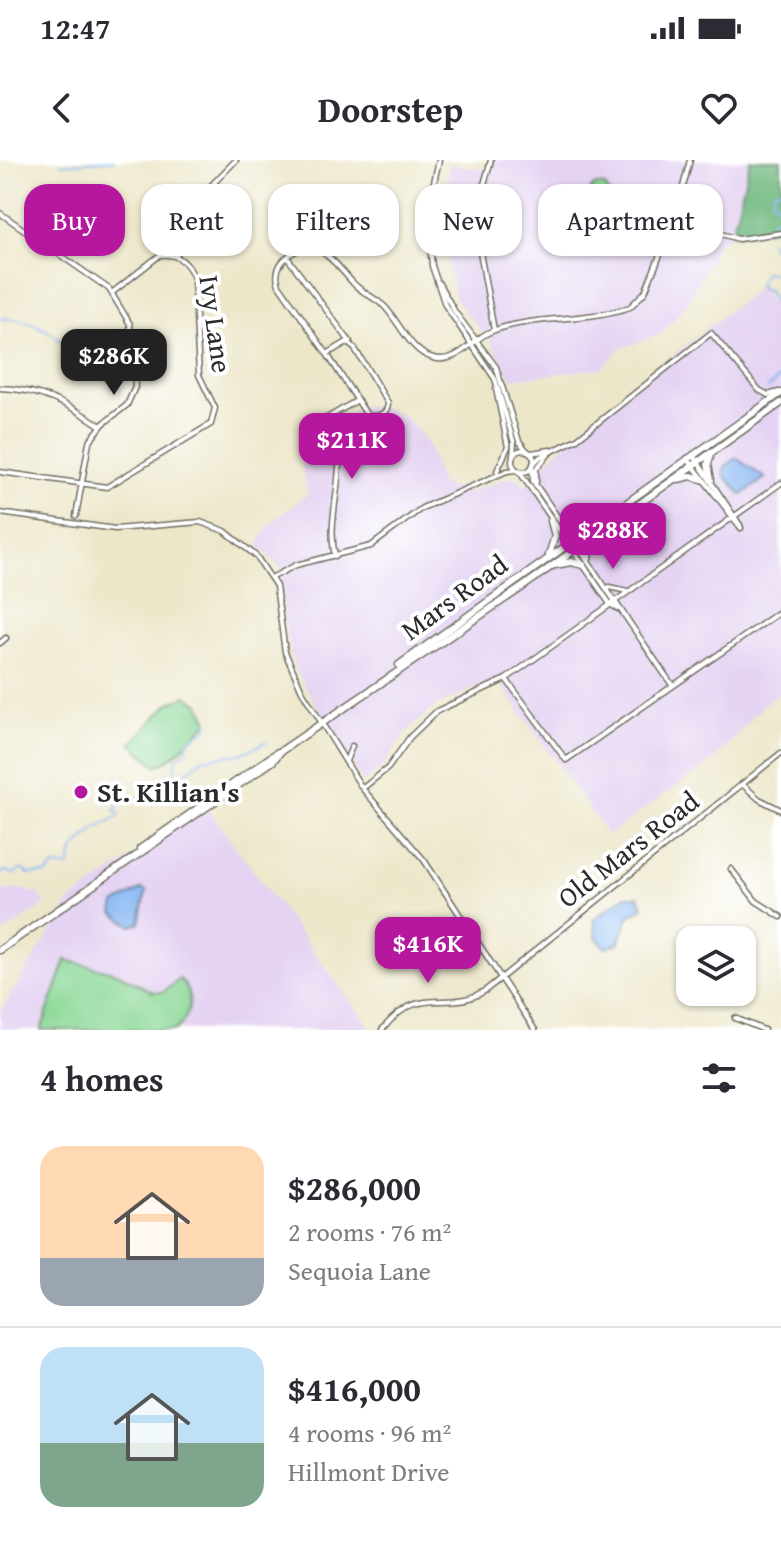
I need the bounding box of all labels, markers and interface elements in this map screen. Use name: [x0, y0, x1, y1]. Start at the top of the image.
text: 12:47: [40, 6, 111, 50]
text: Doorstep: [318, 82, 463, 135]
icon: back: [40, 86, 84, 130]
icon: heart: [697, 86, 741, 130]
chip: Buy: [24, 184, 125, 256]
chip: Rent: [141, 184, 252, 256]
chip: Filters: [268, 184, 399, 256]
chip: New: [415, 184, 522, 256]
chip: Apartment: [538, 184, 723, 256]
street label: Ivy Lane: [189, 272, 244, 376]
pin: $286K: [58, 329, 170, 397]
text: $286K: [79, 335, 149, 374]
pin: $211K: [296, 413, 408, 481]
text: $211K: [317, 419, 387, 458]
pin: $288K: [557, 503, 669, 571]
text: $288K: [578, 509, 648, 548]
street label: Mars Road: [392, 544, 516, 650]
place label: St. Killian's: [97, 771, 240, 812]
street label: Old Mars Road: [548, 780, 707, 917]
marker: St. Killian's: [72, 783, 90, 801]
pin: $416K: [372, 917, 484, 985]
text: $416K: [393, 923, 463, 962]
map controls: [676, 926, 756, 1006]
button: layers: [676, 926, 756, 1006]
text: 4 homes: [40, 1054, 164, 1103]
icon: filters: [697, 1056, 741, 1100]
text: $286,000: [288, 1163, 421, 1212]
icon: home: [104, 1178, 200, 1274]
text: 2 rooms · 76 m²: [288, 1212, 451, 1251]
text: Sequoia Lane: [288, 1251, 431, 1290]
text: $416,000: [288, 1364, 421, 1413]
icon: home: [104, 1379, 200, 1475]
text: 4 rooms · 96 m²: [288, 1413, 451, 1452]
text: Hillmont Drive: [288, 1452, 450, 1491]

